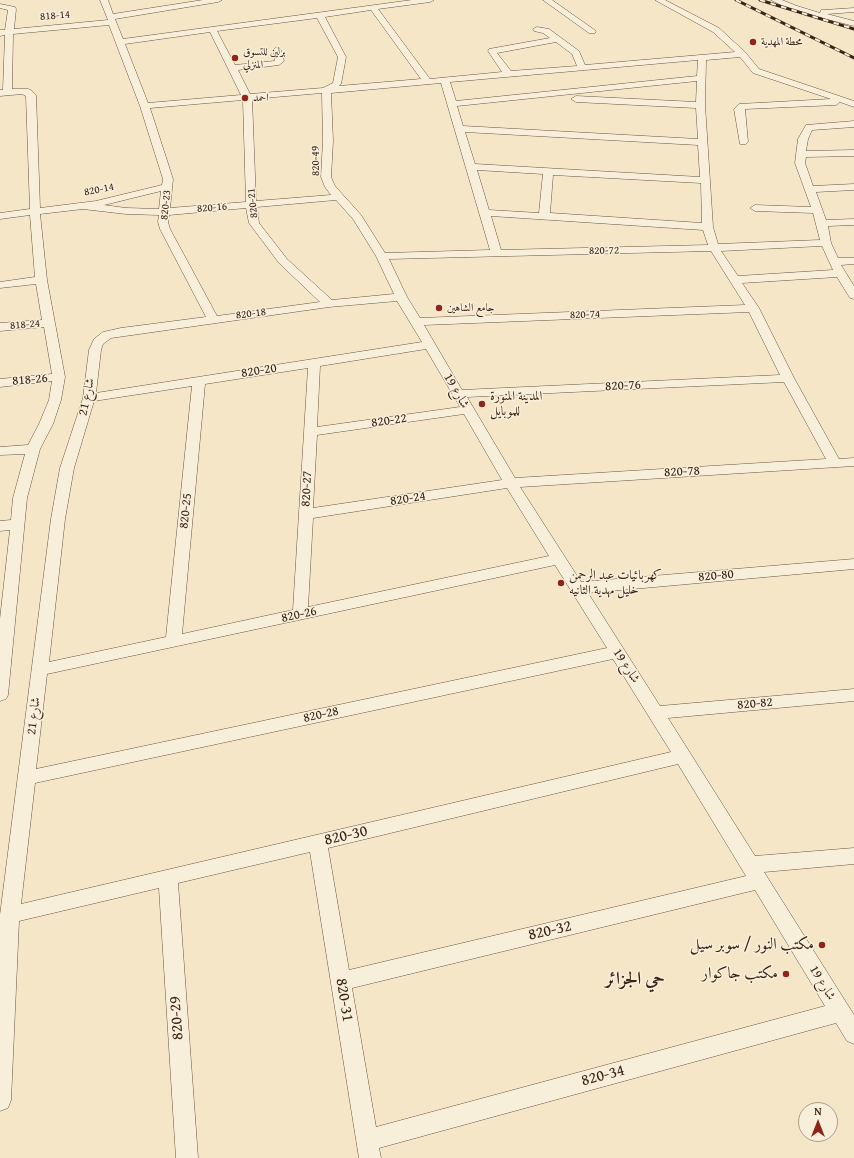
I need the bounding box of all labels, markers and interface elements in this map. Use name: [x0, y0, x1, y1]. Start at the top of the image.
street label: 818-14: [39, 8, 71, 24]
place label: محطة المهدية: [761, 35, 802, 49]
marker: محطة المهدية: [748, 37, 758, 47]
place label: برلين للتسوق المنزلي: [243, 45, 285, 71]
marker: برلين للتسوق المنزلي: [230, 53, 240, 63]
place label: احمد: [253, 91, 269, 105]
marker: احمد: [240, 93, 250, 103]
street label: 820-49: [309, 146, 323, 176]
street label: 820-14: [83, 181, 115, 199]
street label: 820-21: [245, 187, 261, 219]
street label: 820-23: [158, 189, 174, 221]
street label: 820-16: [196, 200, 228, 216]
street label: 820-72: [589, 244, 619, 258]
place label: جامع الشاهين: [447, 301, 495, 315]
marker: جامع الشاهين: [434, 303, 444, 313]
street label: 820-18: [235, 306, 267, 322]
street label: 820-74: [570, 308, 600, 322]
street label: 818-24: [9, 317, 41, 333]
street label: 820-20: [240, 360, 278, 382]
street label: 818-26: [12, 371, 48, 389]
street label: شارع 19: [440, 371, 472, 411]
street label: شارع 21: [75, 377, 99, 417]
street label: 820-76: [605, 377, 641, 395]
place label: المدينة المنورة للموبايل: [490, 389, 542, 420]
marker: المدينة المنورة للموبايل: [477, 399, 487, 409]
street label: 820-22: [370, 411, 408, 431]
street label: 820-78: [664, 463, 700, 481]
street label: 820-27: [298, 471, 316, 507]
street label: 820-24: [389, 488, 427, 510]
street label: 820-25: [176, 492, 196, 530]
street label: 820-80: [698, 567, 734, 585]
place label: كهربائيات عبد الرحمن خليل مهدية الثانيه: [569, 568, 662, 599]
marker: كهربائيات عبد الرحمن خليل مهدية الثانيه: [556, 578, 566, 588]
street label: 820-26: [280, 604, 318, 626]
street label: شارع 19: [609, 646, 643, 686]
street label: 820-82: [737, 695, 773, 713]
street label: شارع 21: [24, 696, 44, 736]
street label: 820-28: [302, 704, 340, 726]
street label: 820-30: [322, 822, 370, 850]
street label: 820-32: [526, 917, 574, 945]
place label: مكتب النور / سوبر سيل: [690, 935, 814, 955]
marker: مكتب النور / سوبر سيل: [817, 940, 827, 950]
street label: شارع 19: [806, 963, 838, 1003]
place label: مكتب جاكوار: [702, 964, 778, 984]
district label: حي الجزائر: [605, 968, 665, 990]
marker: مكتب جاكوار: [781, 969, 791, 979]
street label: 820-31: [331, 977, 357, 1023]
street label: 820-29: [166, 995, 188, 1041]
street label: 820-34: [579, 1061, 627, 1091]
north arrow: [798, 1102, 838, 1142]
text: N: [814, 1103, 822, 1119]

